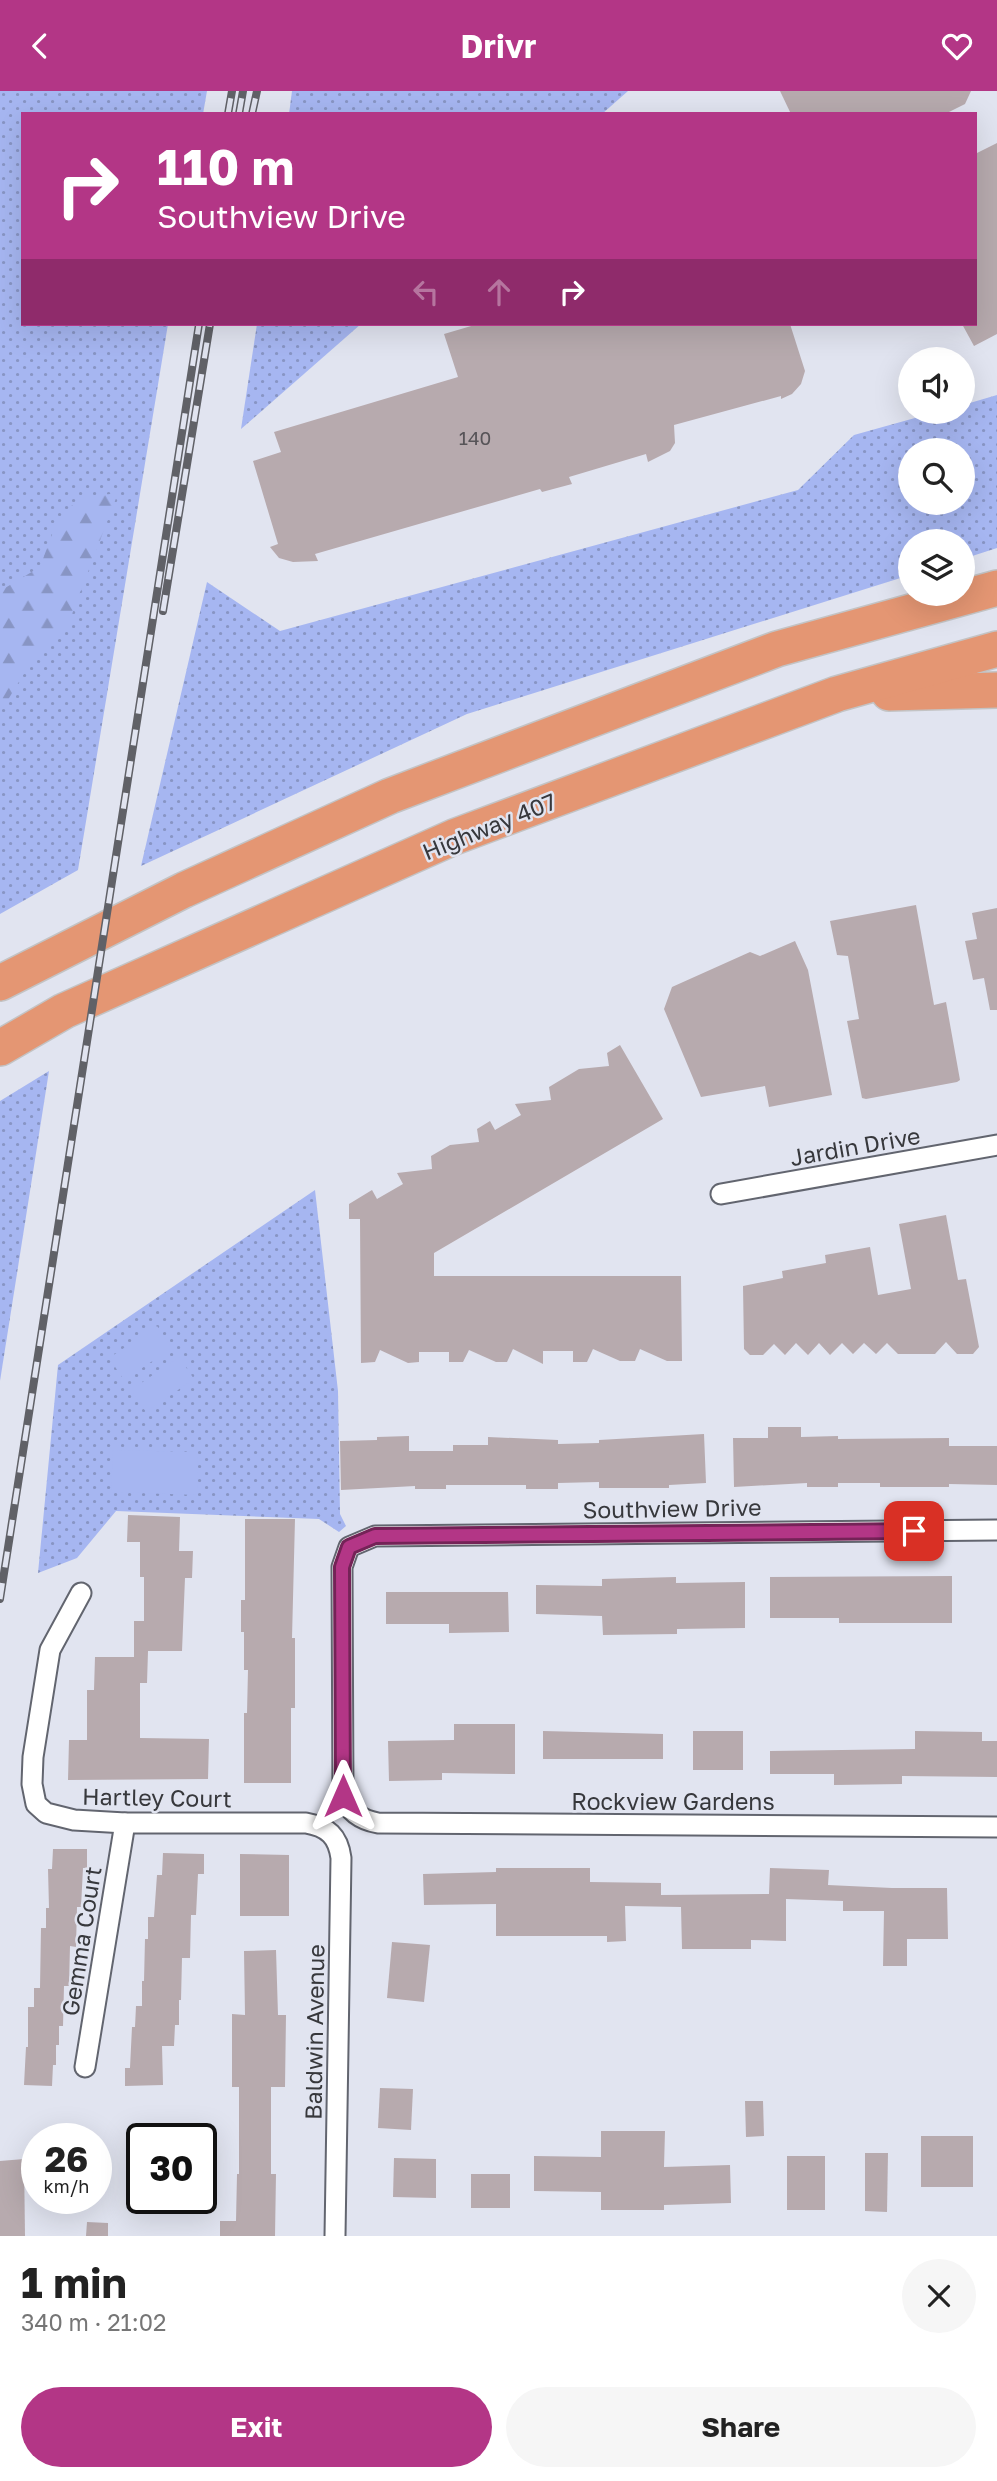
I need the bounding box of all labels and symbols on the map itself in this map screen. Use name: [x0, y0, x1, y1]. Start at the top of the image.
house number: 140: [459, 426, 491, 449]
street label: Highway 407: [418, 787, 560, 865]
street label: Jardin Drive: [788, 1121, 922, 1171]
street label: Southview Drive: [582, 1492, 762, 1524]
pin: [884, 1501, 944, 1561]
position arrow: [306, 1759, 380, 1833]
street label: Hartley Court: [82, 1782, 232, 1812]
street label: Rockview Gardens: [571, 1787, 775, 1815]
street label: Gemma Court: [55, 1864, 107, 2018]
street label: Baldwin Avenue: [298, 1944, 330, 2120]
speed limit sign: 30: [126, 2123, 217, 2214]

